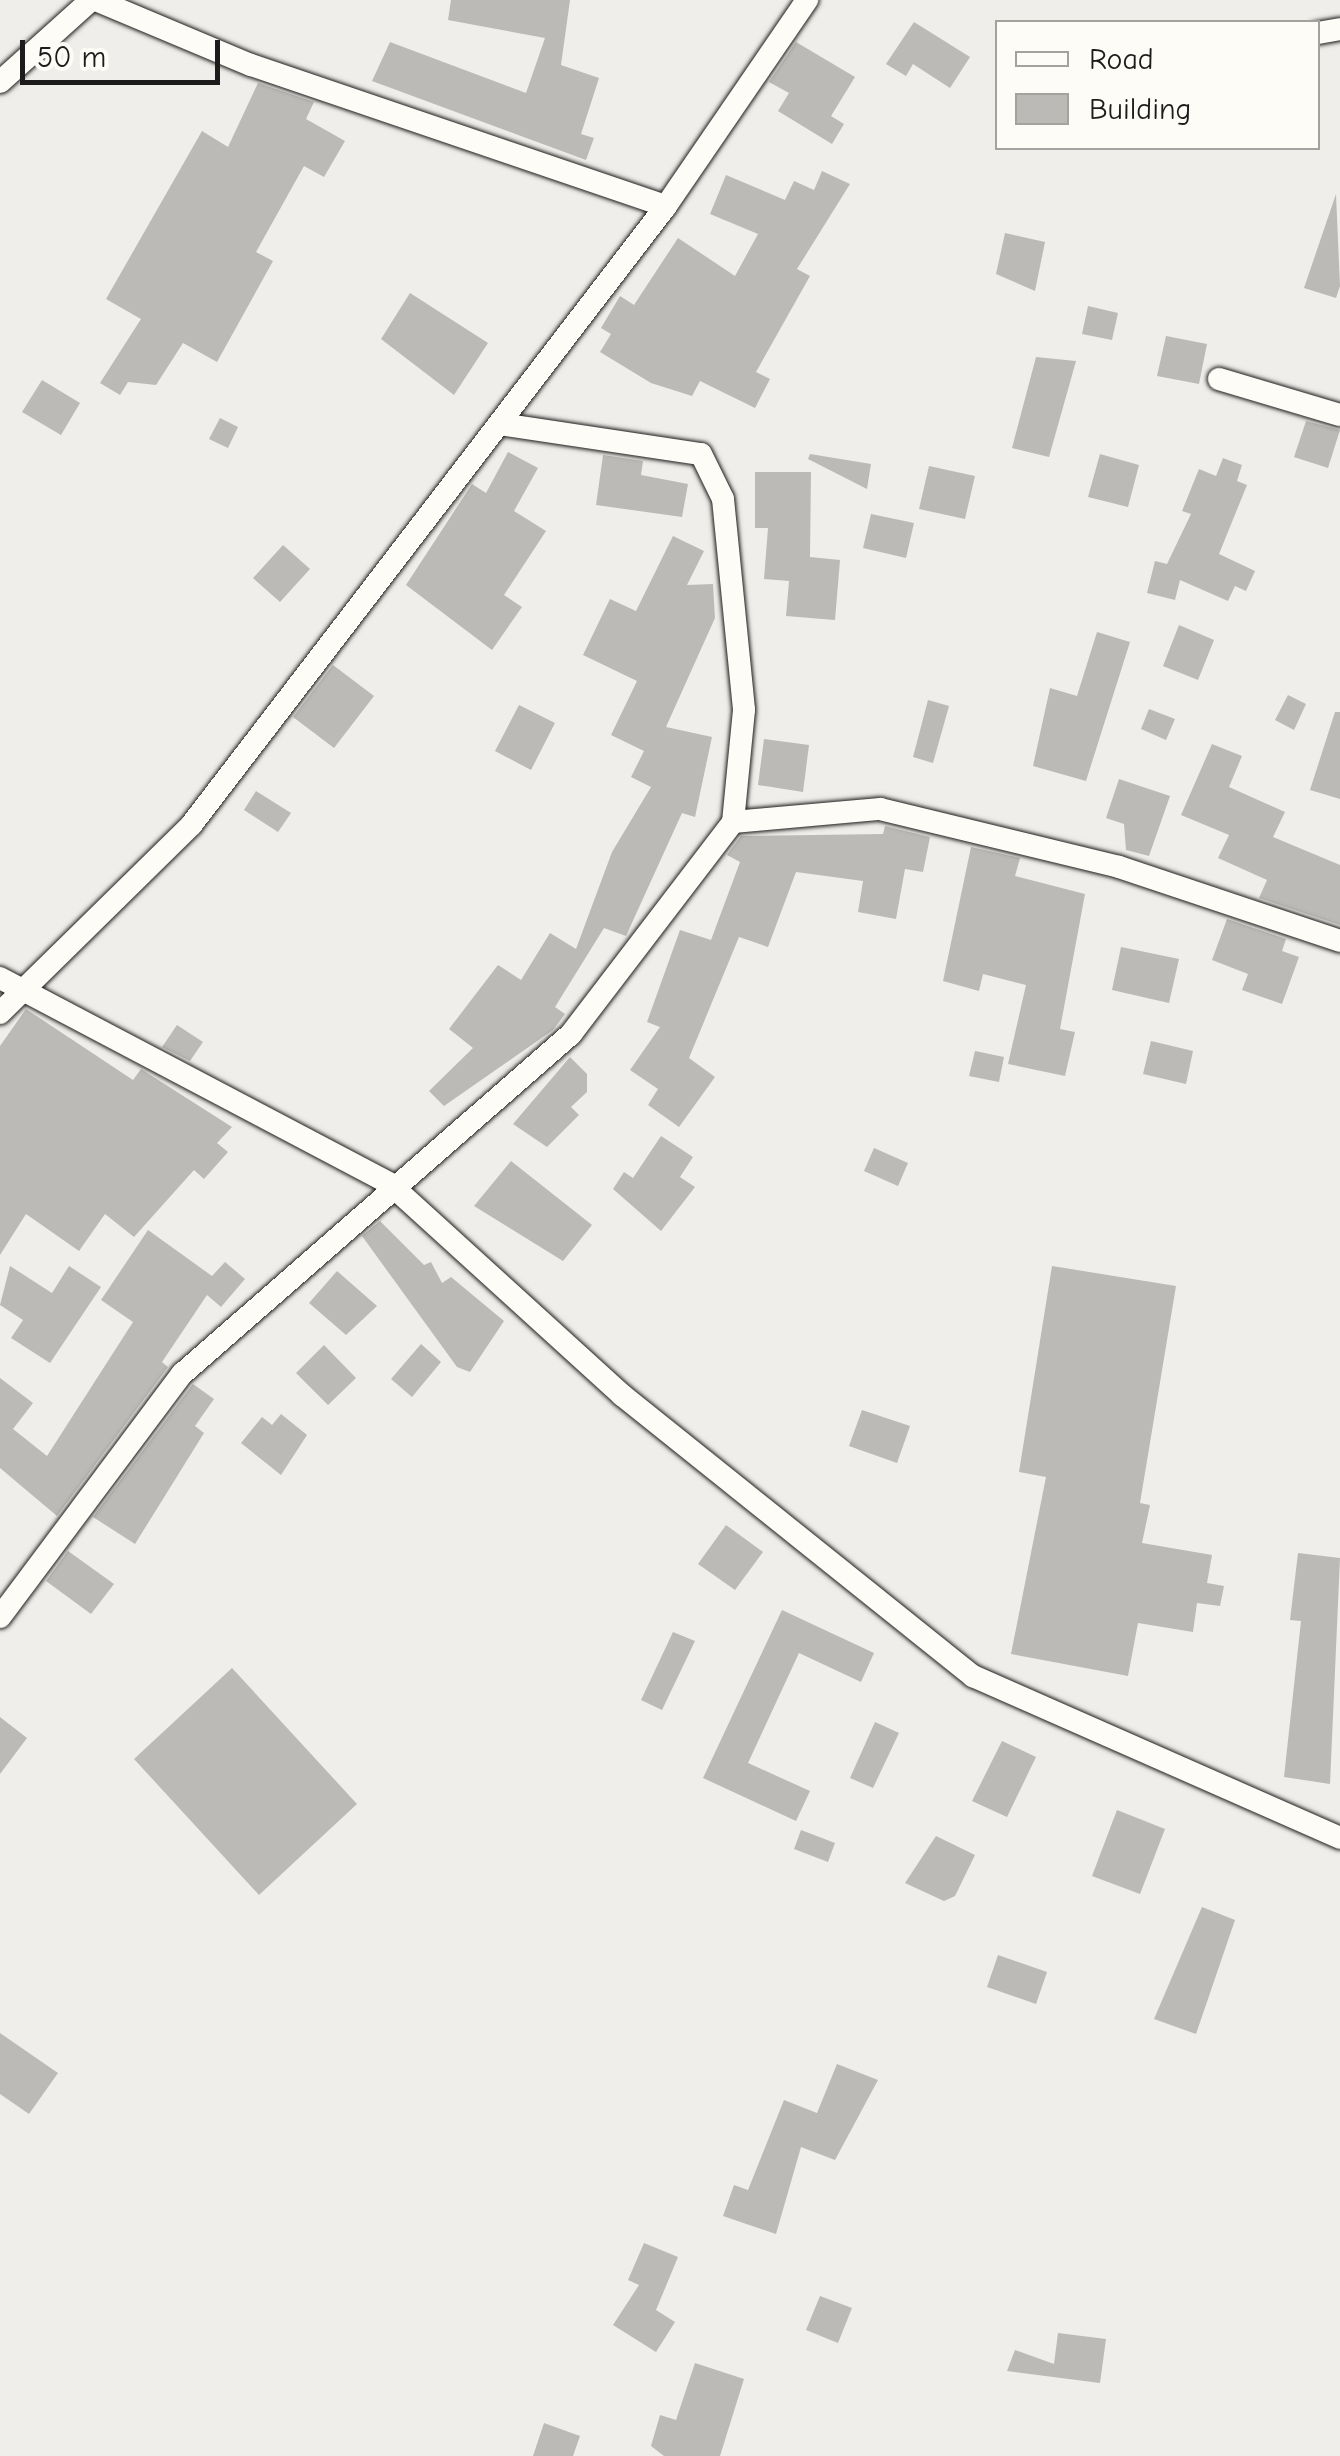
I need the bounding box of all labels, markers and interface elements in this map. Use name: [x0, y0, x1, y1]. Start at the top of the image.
scale bar: [25, 20, 225, 82]
legend: [995, 20, 1320, 150]
text: 50 m: [37, 40, 106, 75]
text: Road: [1089, 42, 1154, 77]
text: Building: [1089, 92, 1192, 127]

